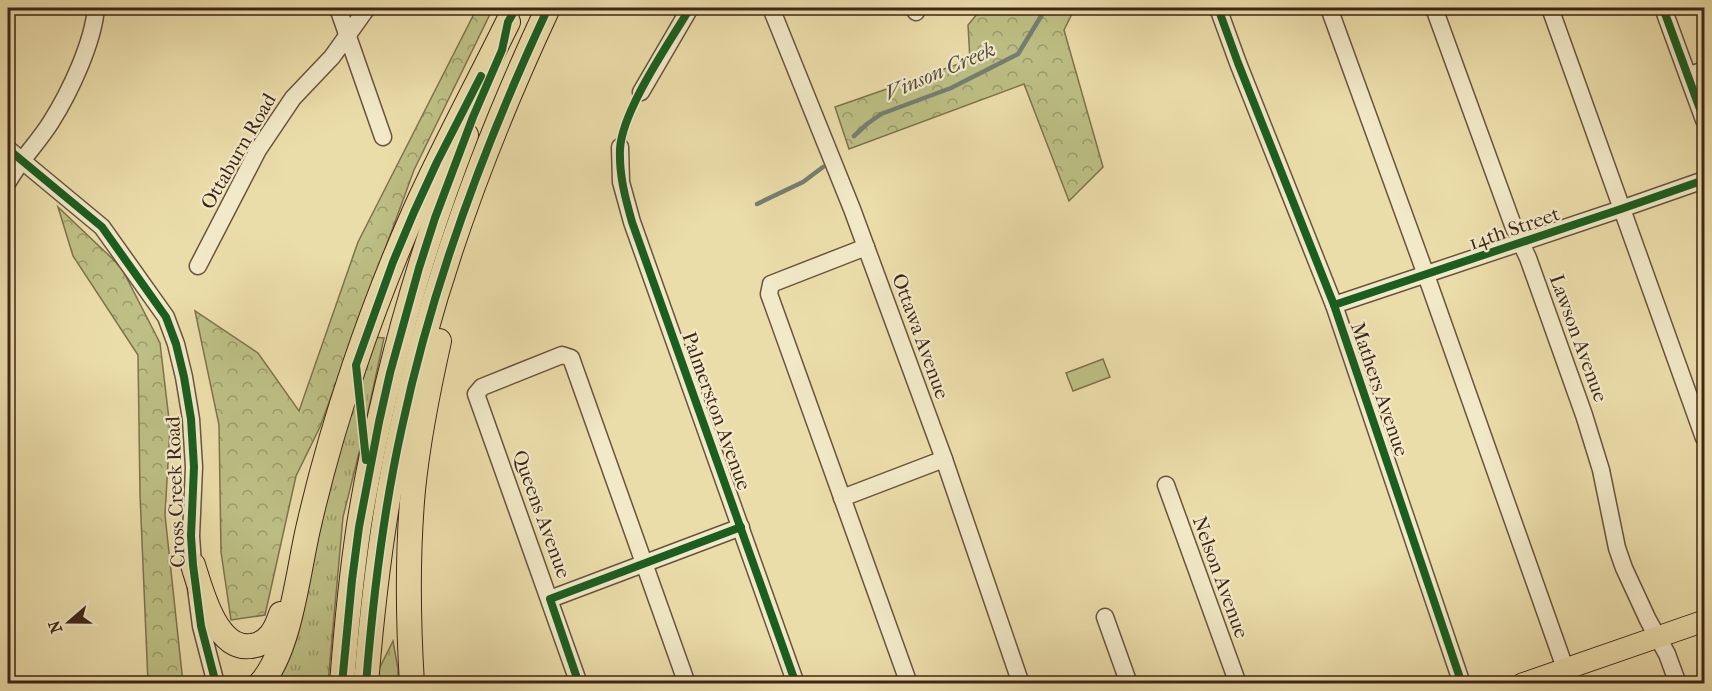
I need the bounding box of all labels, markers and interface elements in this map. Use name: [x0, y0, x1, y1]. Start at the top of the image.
water label: Vinson Creek: [881, 37, 999, 105]
street label: Ottaburn Road: [196, 88, 281, 213]
street label: 14th Street: [1466, 202, 1563, 255]
street label: Ottawa Avenue: [887, 270, 954, 402]
street label: Lawson Avenue: [1545, 271, 1612, 405]
street label: Mathers Avenue: [1346, 319, 1413, 459]
street label: Palmerston Avenue: [677, 329, 756, 493]
street label: Cross Creek Road: [161, 415, 190, 568]
street label: Queens Avenue: [508, 447, 575, 581]
street label: Nelson Avenue: [1188, 513, 1253, 641]
north arrow: [39, 592, 99, 652]
text: N: [44, 617, 66, 636]

